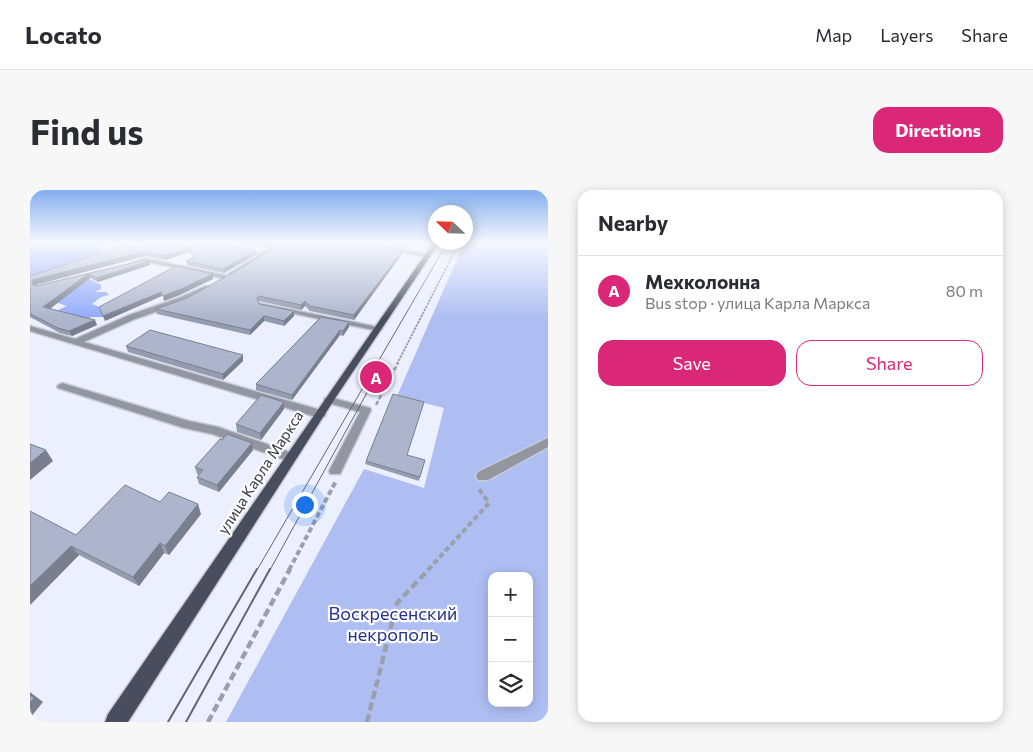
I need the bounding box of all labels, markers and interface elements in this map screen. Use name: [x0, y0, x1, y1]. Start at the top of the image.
text: Locato: [25, 20, 102, 49]
text: Map: [815, 24, 852, 46]
text: Layers: [880, 24, 933, 46]
text: Share: [961, 24, 1008, 46]
button: Directions: [873, 107, 1003, 153]
text: Find us: [30, 109, 144, 152]
north arrow: [428, 205, 473, 250]
text: Nearby: [598, 210, 668, 235]
text: Мехколонна: [645, 270, 760, 293]
text: A: [608, 281, 620, 300]
text: 80 m: [946, 281, 983, 300]
text: Bus stop · улица Карла Маркса: [645, 293, 870, 312]
button: Save: [598, 340, 786, 386]
button: Share: [796, 340, 983, 386]
pin: A: [360, 358, 392, 396]
street label: улица Карла Маркса: [213, 407, 307, 537]
your location: [292, 492, 318, 518]
map controls: [488, 572, 533, 707]
button: +: [488, 572, 533, 617]
park label: Воскресенский некрополь: [329, 602, 457, 645]
button: −: [488, 617, 533, 662]
button: layers: [488, 662, 533, 707]

